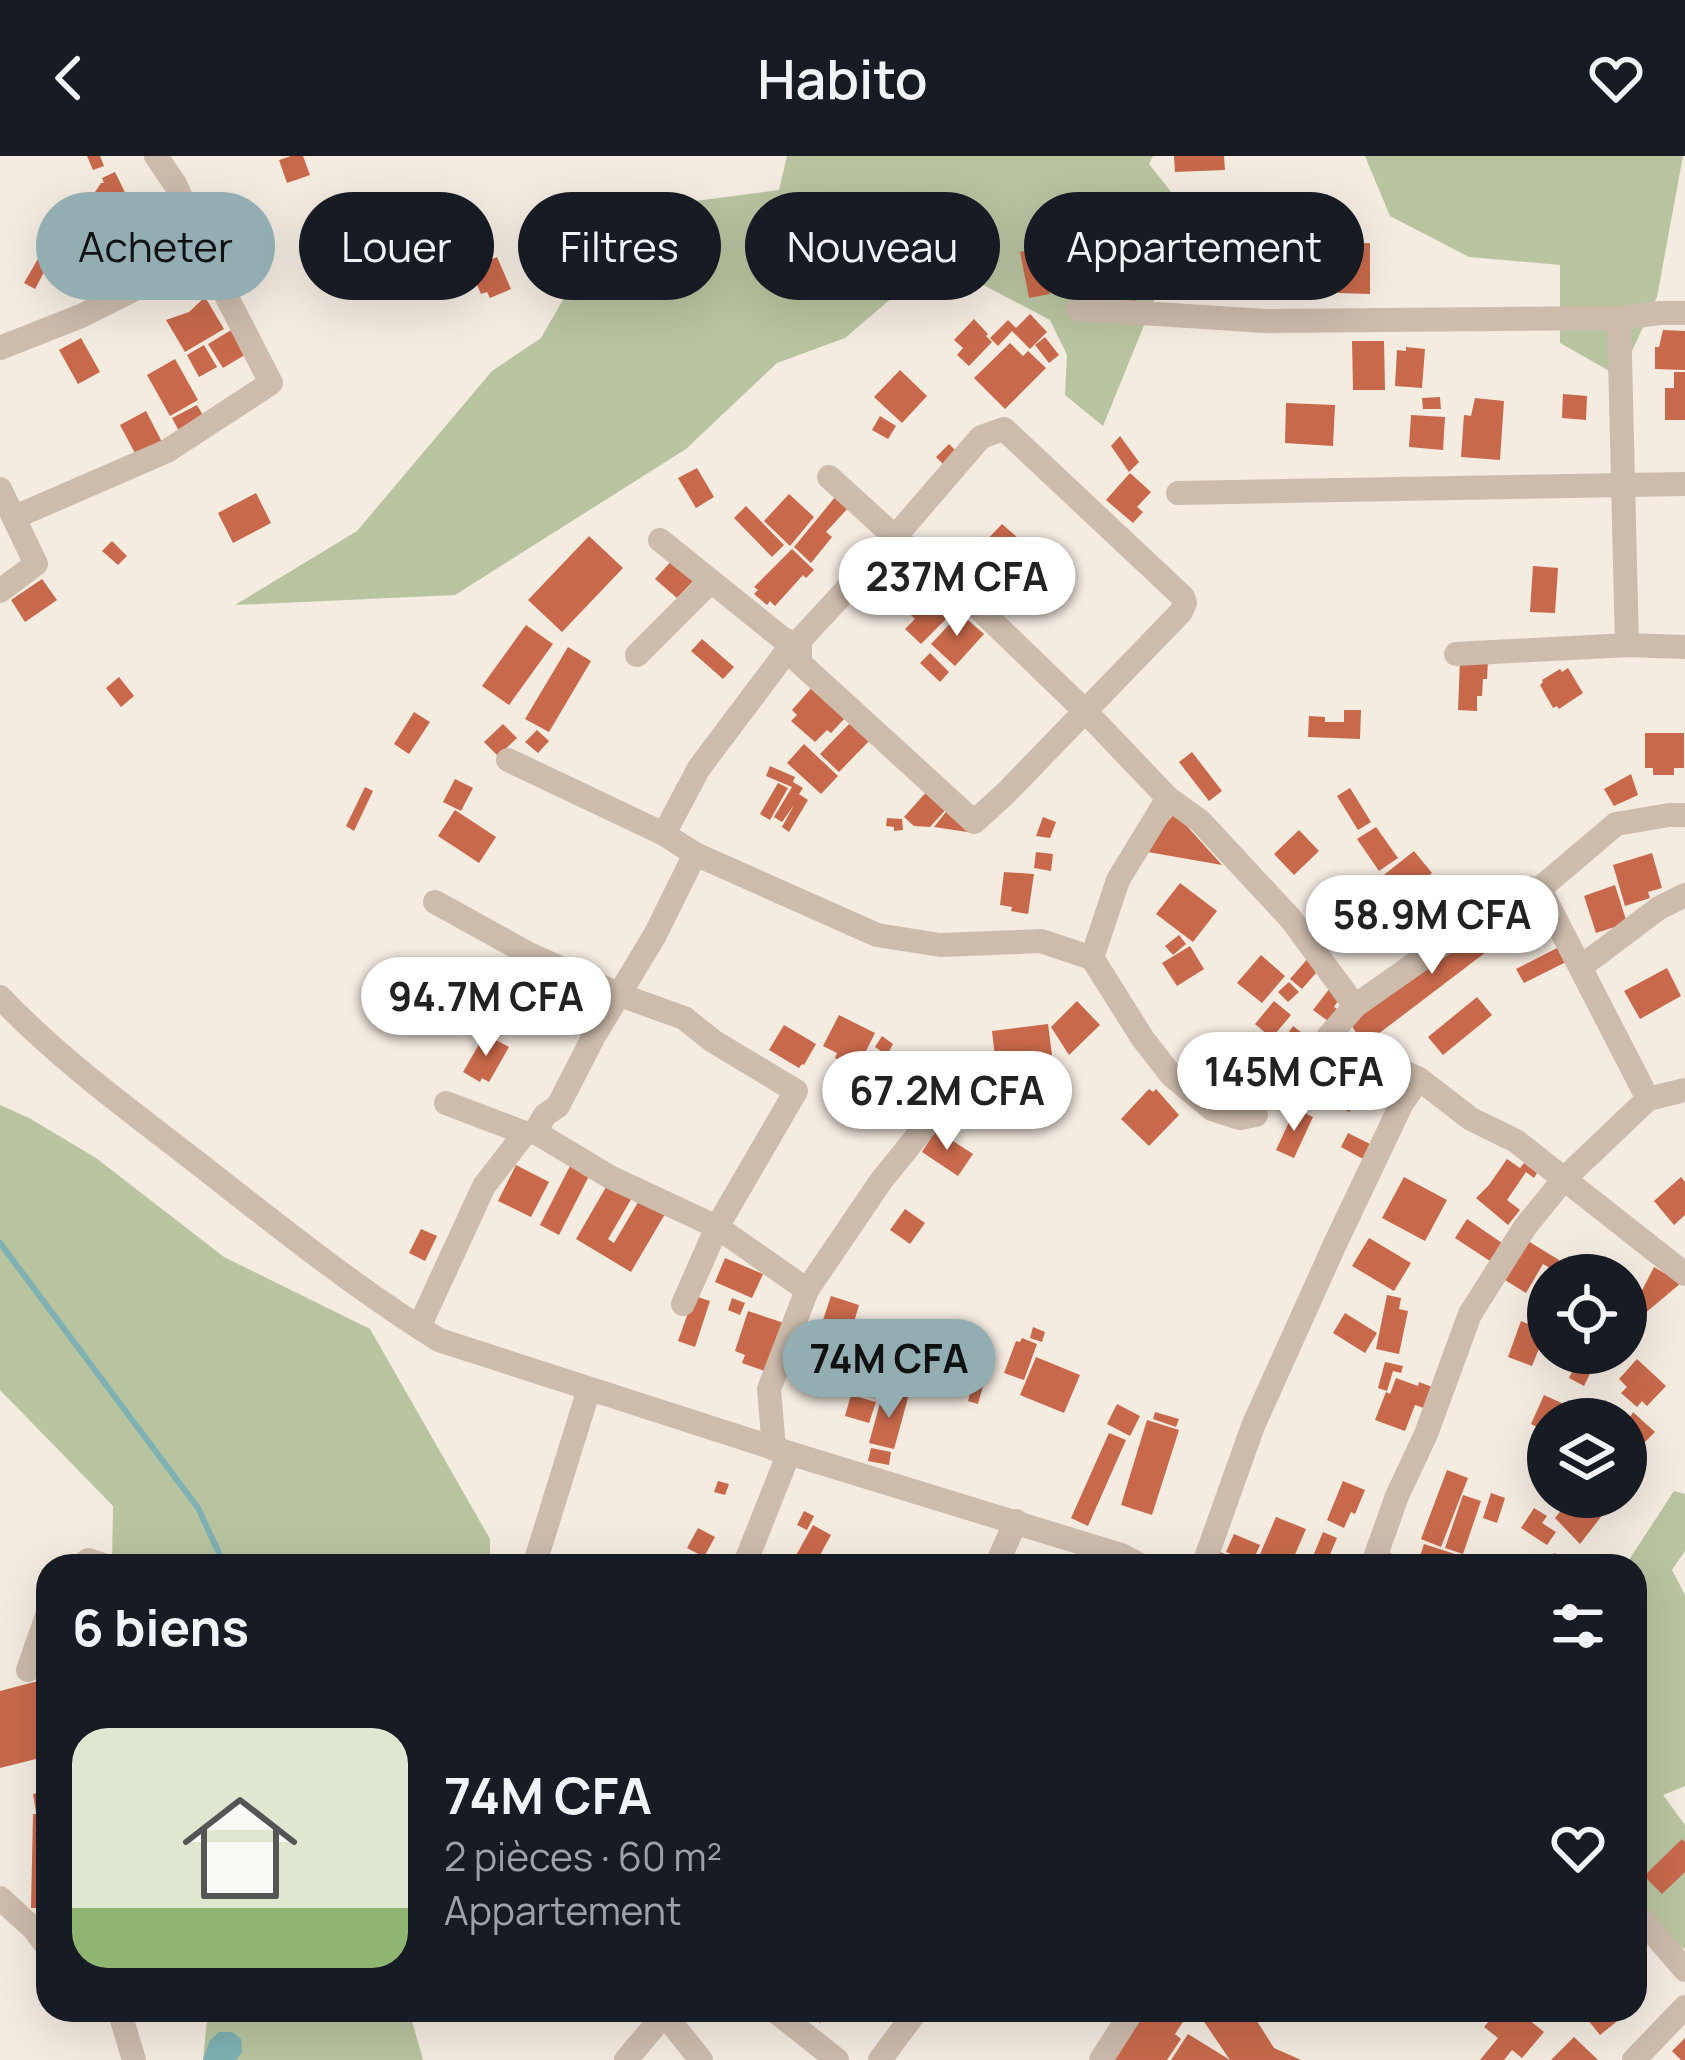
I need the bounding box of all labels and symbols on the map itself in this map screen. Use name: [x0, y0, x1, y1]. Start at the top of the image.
pin: 237M CFA: [833, 537, 1081, 639]
pin: 58.9M CFA: [1295, 875, 1569, 977]
pin: 94.7M CFA: [349, 957, 623, 1059]
pin: 145M CFA: [1170, 1032, 1418, 1134]
pin: 67.2M CFA: [810, 1051, 1084, 1153]
pin: 74M CFA: [778, 1319, 1000, 1421]

